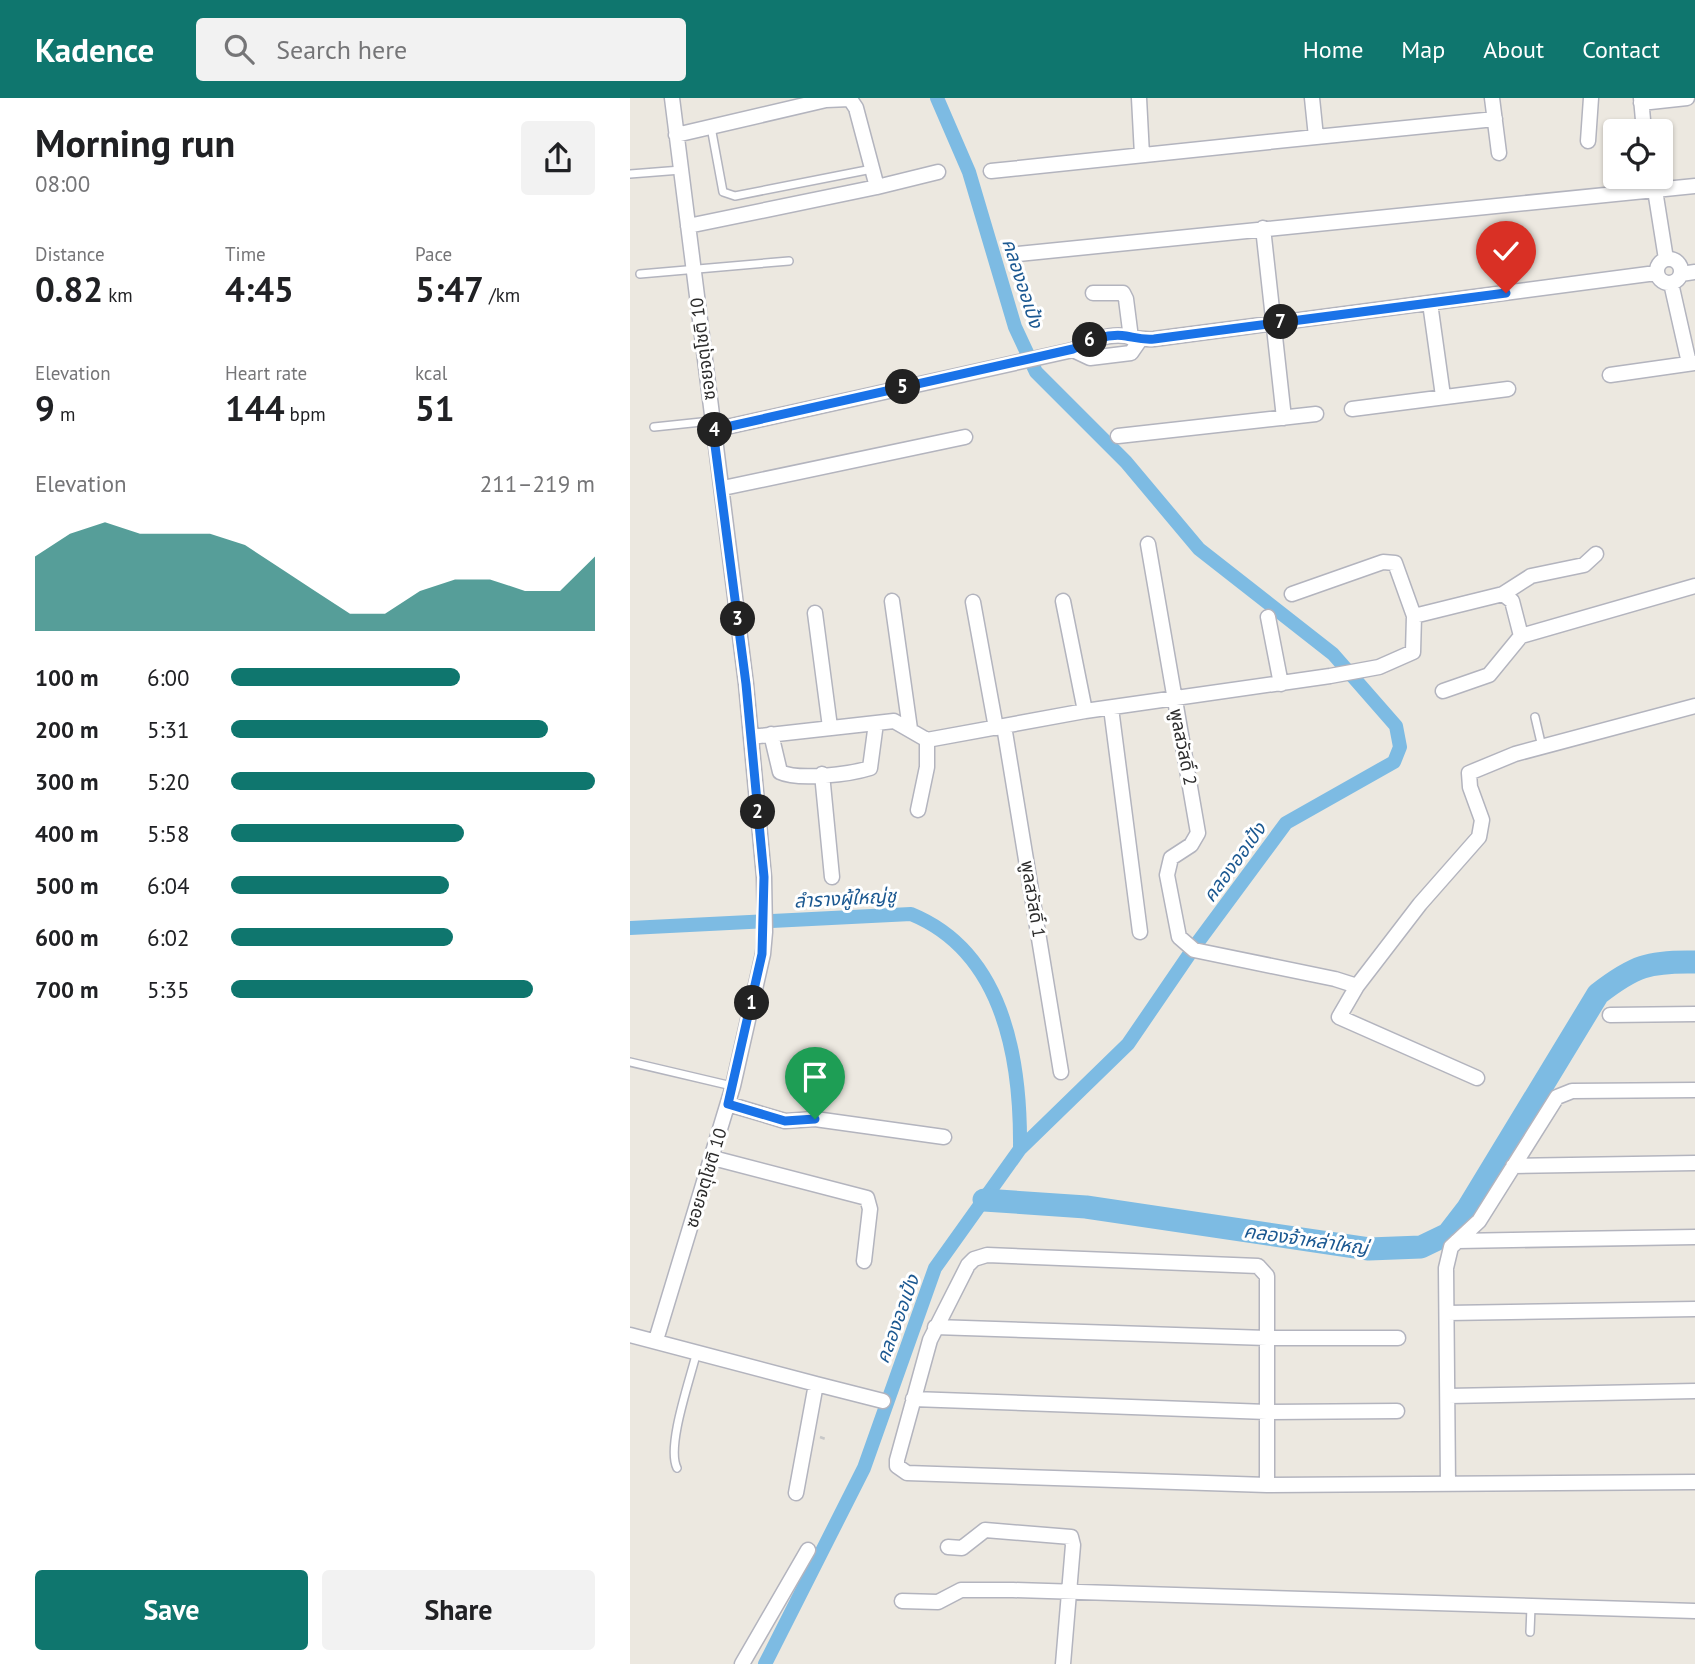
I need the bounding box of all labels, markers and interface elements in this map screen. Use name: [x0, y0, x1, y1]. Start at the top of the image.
search box: [196, 18, 686, 81]
text: Kadence: [35, 28, 154, 71]
icon: search: [220, 30, 258, 68]
text: Search here: [276, 33, 407, 66]
text: Home: [1303, 34, 1363, 65]
text: Map: [1401, 34, 1445, 65]
text: About: [1483, 34, 1544, 65]
text: Contact: [1582, 34, 1660, 65]
text: Morning run: [35, 118, 235, 167]
map controls: [1603, 119, 1673, 189]
button: locate: [1603, 119, 1673, 189]
button: share: [521, 121, 595, 195]
text: 08:00: [35, 169, 90, 198]
pin: [1476, 221, 1536, 293]
icon: check: [1487, 232, 1525, 270]
water label: คลองออเป้ง: [997, 235, 1049, 331]
text: Distance: [35, 242, 105, 266]
text: Time: [225, 242, 266, 266]
text: Pace: [415, 242, 452, 266]
text: 0.82: [35, 266, 103, 312]
text: 4:45: [225, 266, 294, 312]
text: 5:47: [415, 266, 484, 312]
text: km: [103, 283, 133, 307]
text: /km: [484, 283, 520, 307]
street label: ซอยจตุโชติ 10: [685, 296, 720, 402]
pin: 7: [1264, 304, 1298, 340]
text: 7: [1275, 309, 1286, 333]
pin: 6: [1072, 322, 1107, 358]
text: 6: [1084, 327, 1095, 351]
text: Elevation: [35, 361, 111, 385]
text: Heart rate: [225, 361, 307, 385]
text: kcal: [415, 361, 447, 385]
pin: 5: [886, 370, 920, 404]
text: 5: [897, 374, 908, 398]
text: 9: [35, 385, 55, 431]
text: 144: [225, 385, 285, 431]
text: 51: [415, 385, 455, 431]
text: m: [55, 402, 75, 426]
text: bpm: [285, 402, 326, 426]
pin: 4: [698, 412, 732, 448]
text: 4: [709, 417, 720, 441]
text: Elevation: [35, 469, 127, 498]
text: 211–219 m: [480, 469, 595, 498]
pin: 3: [720, 602, 756, 636]
text: 3: [732, 606, 743, 630]
text: 100 m: [35, 663, 98, 692]
text: 6:00: [147, 663, 190, 692]
street label: พูลสวัสดิ์ 2: [1164, 706, 1202, 788]
text: 200 m: [35, 715, 98, 744]
text: 5:31: [147, 715, 190, 744]
text: 300 m: [35, 767, 98, 796]
text: 5:20: [147, 767, 190, 796]
pin: 2: [740, 794, 776, 830]
text: 2: [752, 799, 763, 823]
water label: คลองออเป้ง: [1197, 817, 1271, 906]
text: 400 m: [35, 819, 98, 848]
text: 5:58: [147, 819, 190, 848]
street label: พูลสวัสดิ์ 1: [1015, 859, 1051, 939]
text: 500 m: [35, 871, 98, 900]
text: 6:04: [147, 871, 190, 900]
water label: ลำรางผู้ใหญ่ชู: [793, 883, 898, 914]
text: 600 m: [35, 923, 98, 952]
text: 6:02: [147, 923, 190, 952]
text: 700 m: [35, 975, 98, 1004]
text: 5:35: [147, 975, 190, 1004]
pin: 1: [734, 986, 770, 1020]
text: 1: [746, 990, 757, 1014]
pin: [785, 1047, 845, 1119]
icon: arrive: [796, 1058, 834, 1096]
street label: ซอยจตุโชติ 10: [679, 1125, 732, 1231]
water label: คลองจ้าหล่าใหญ่: [1242, 1218, 1373, 1260]
water label: คลองออเป้ง: [870, 1271, 924, 1367]
button: Save: [35, 1570, 308, 1650]
button: Share: [322, 1570, 595, 1650]

